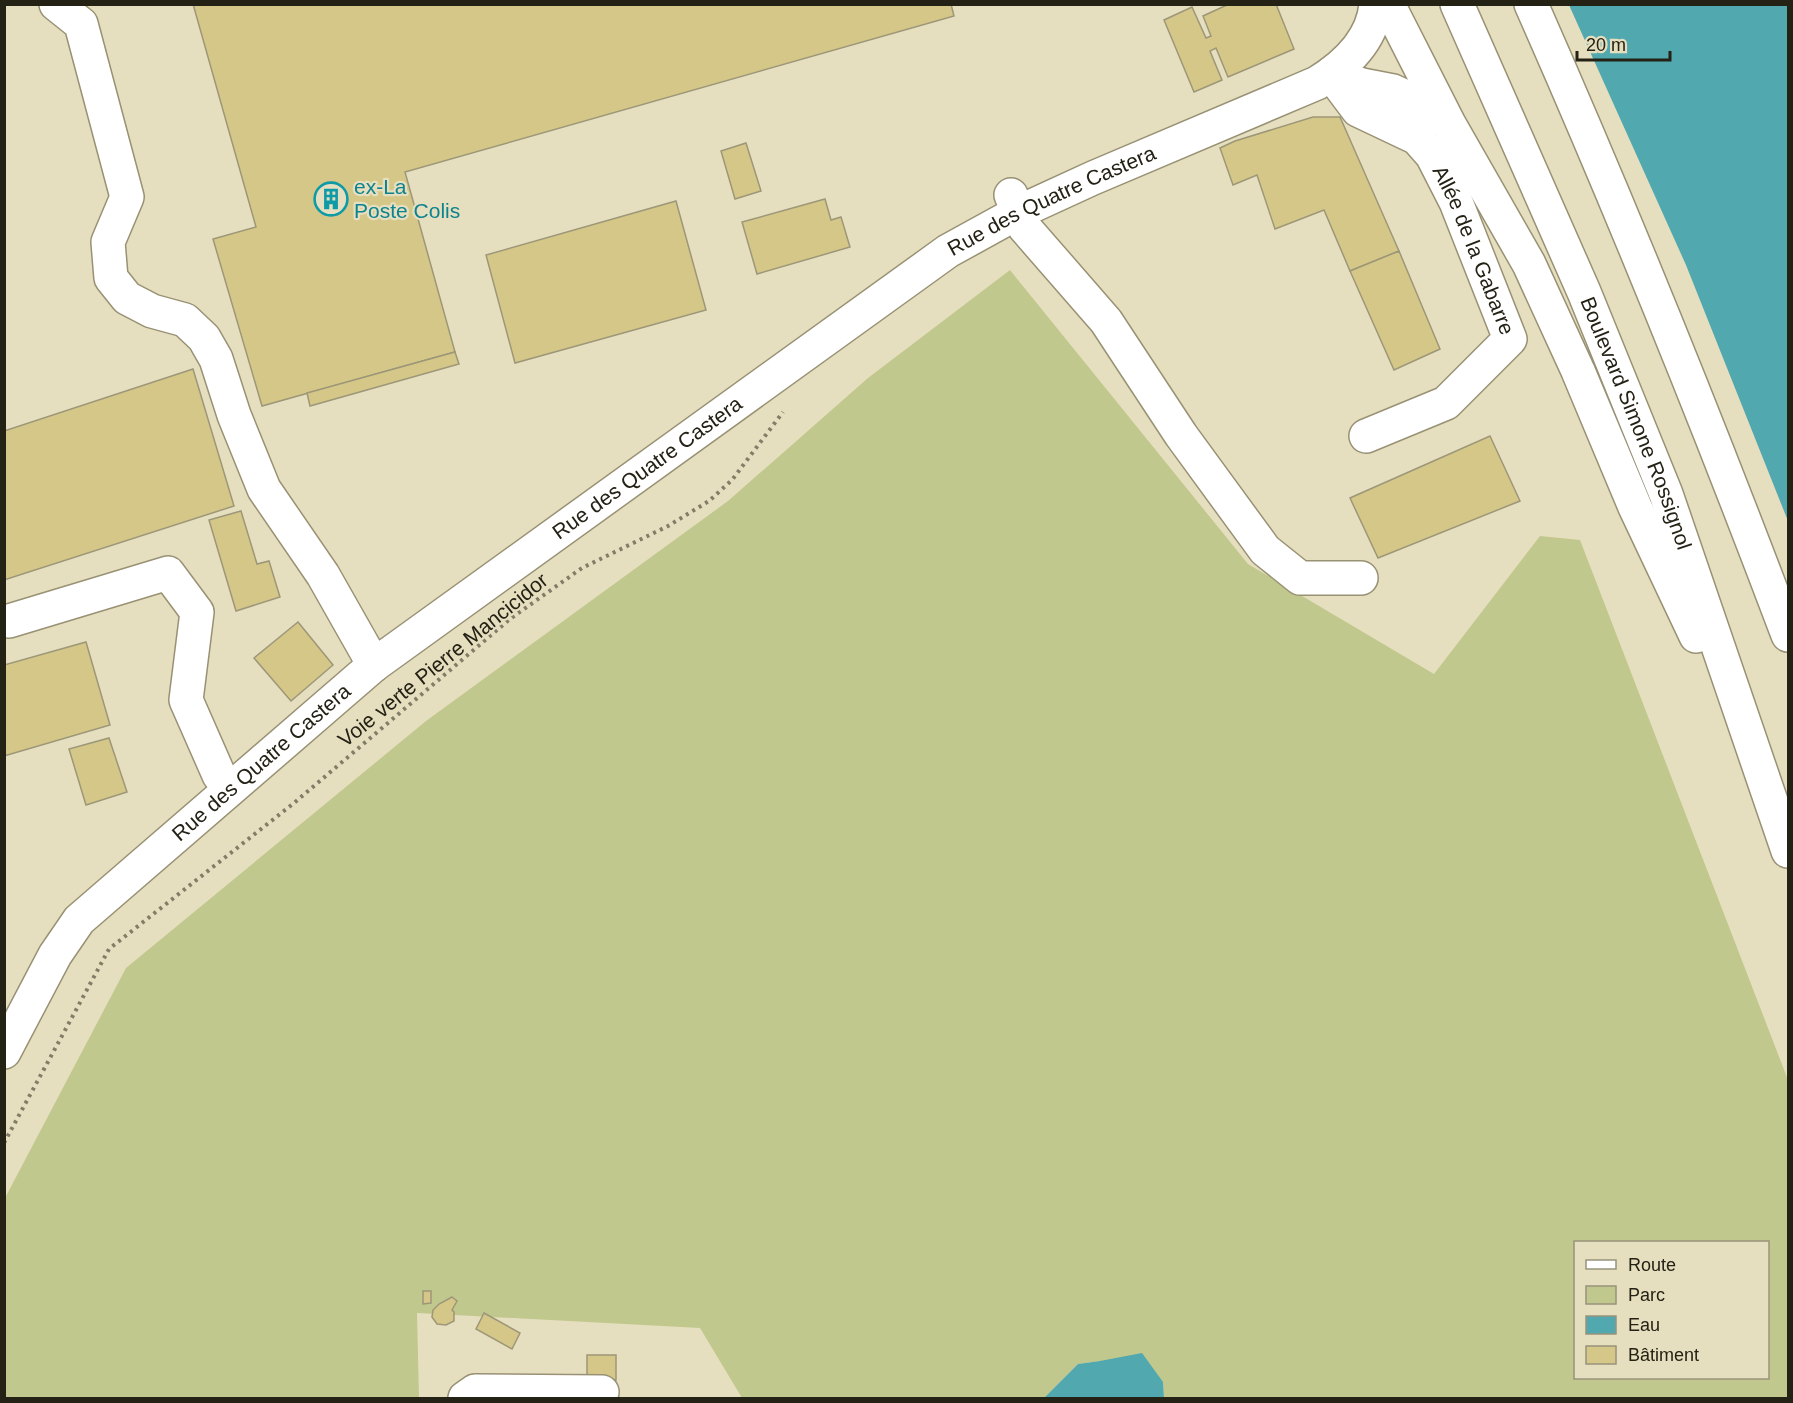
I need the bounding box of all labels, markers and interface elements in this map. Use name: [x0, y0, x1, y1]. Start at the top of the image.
scale bar: [1577, 24, 1670, 62]
text: 20 m: [1586, 35, 1626, 55]
street label: Rue des Quatre Castera: [943, 141, 1159, 260]
street label: Allée de la Gabarre: [1428, 162, 1519, 338]
place label: ex-La Poste Colis: [354, 175, 460, 222]
building icon: ex-La Poste Colis: [313, 181, 349, 217]
street label: Boulevard Simone Rossignol: [1576, 293, 1696, 553]
street label: Rue des Quatre Castera: [548, 391, 746, 543]
street label: Voie verte Pierre Mancicidor: [333, 568, 552, 751]
street label: Rue des Quatre Castera: [167, 679, 355, 845]
legend: [1574, 1241, 1769, 1379]
text: Route: [1628, 1255, 1676, 1275]
text: Parc: [1628, 1285, 1665, 1305]
text: Eau: [1628, 1315, 1660, 1335]
text: Bâtiment: [1628, 1345, 1699, 1365]

